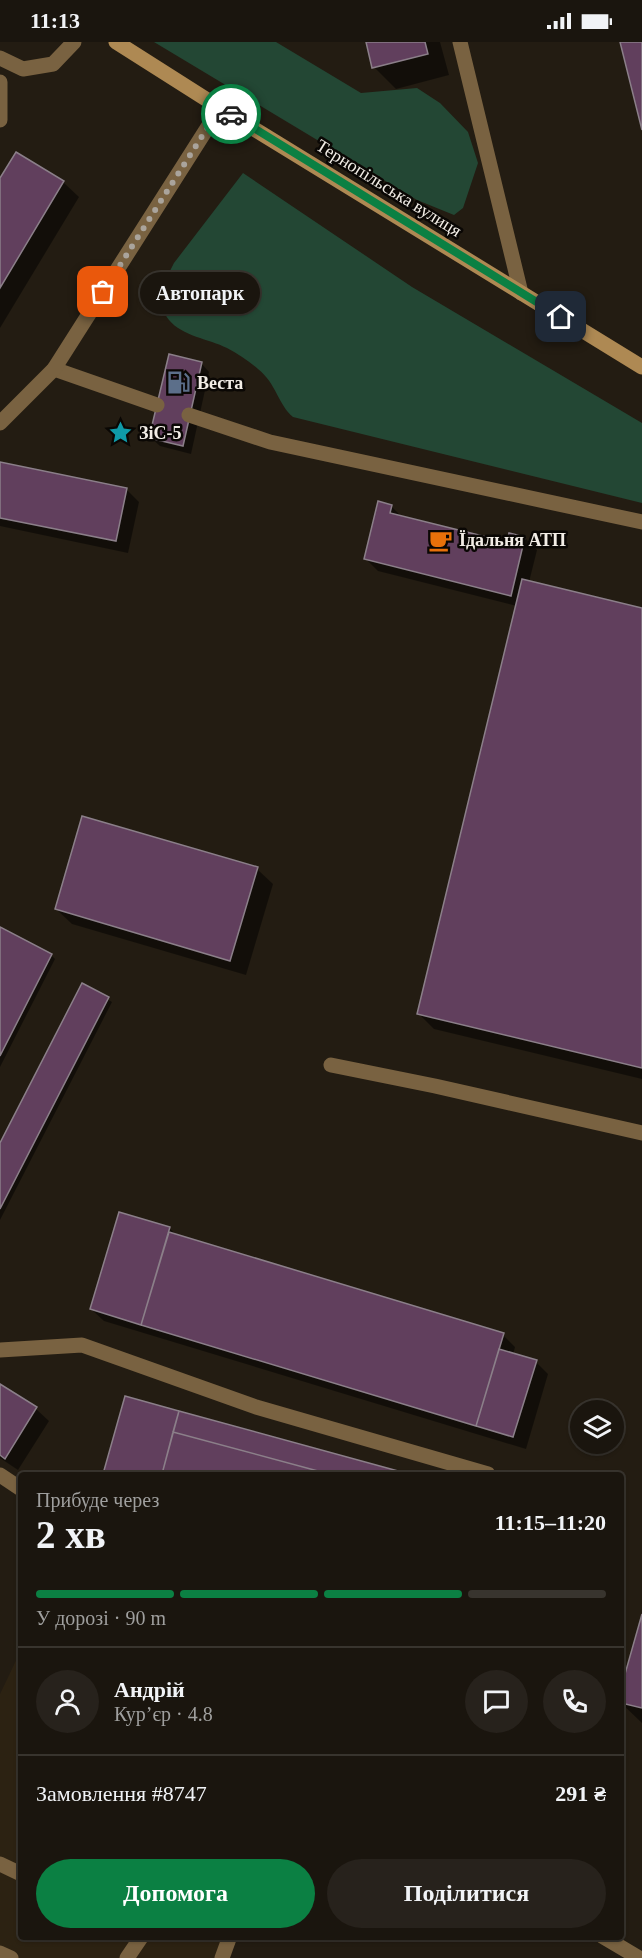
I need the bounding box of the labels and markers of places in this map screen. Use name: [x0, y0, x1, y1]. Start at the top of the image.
pin: [77, 266, 128, 317]
callout: Автопарк: [139, 271, 259, 313]
pin: [535, 291, 586, 342]
fuel station icon: Веста: [166, 370, 192, 396]
place label: Веста: [197, 373, 243, 393]
place icon: ЗіС-5: [108, 420, 134, 446]
place label: ЗіС-5: [139, 423, 182, 443]
cafe icon: Їдальня АТП: [428, 527, 454, 553]
place label: Їдальня АТП: [459, 530, 566, 550]

